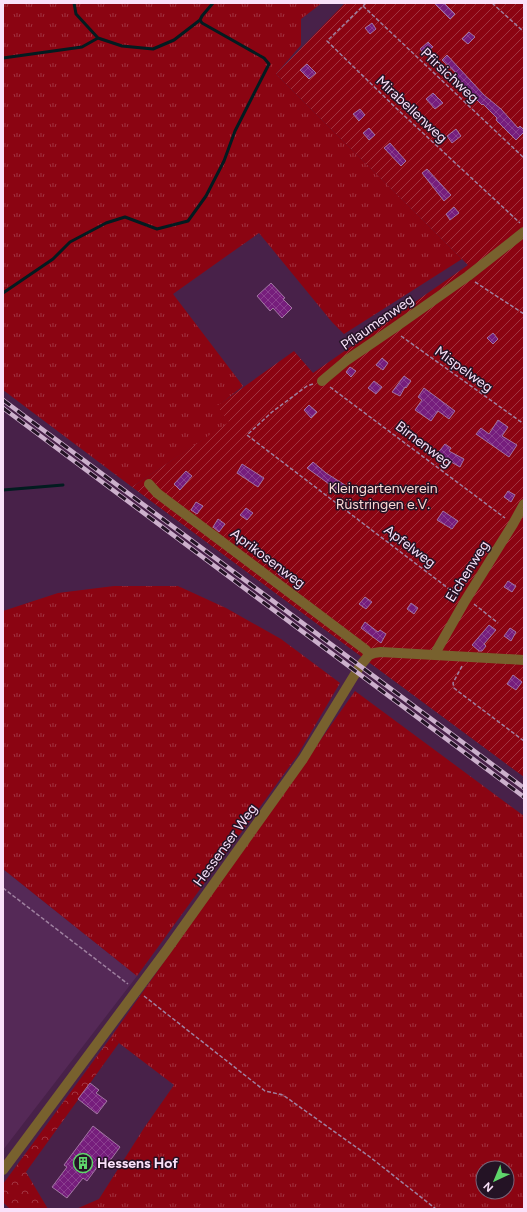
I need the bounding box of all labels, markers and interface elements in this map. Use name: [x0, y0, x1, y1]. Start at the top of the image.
street label: Pfirsichweg: [417, 44, 482, 106]
street label: Mirabellenweg: [373, 72, 451, 147]
street label: Pflaumenweg: [337, 291, 417, 354]
street label: Mispelweg: [431, 343, 496, 396]
street label: Birnenweg: [392, 418, 455, 471]
park label: Kleingartenverein Rüstringen e.V.: [328, 480, 438, 513]
street label: Apfelweg: [381, 521, 439, 571]
street label: Aprikosenweg: [227, 525, 308, 592]
street label: Eichenweg: [442, 538, 493, 605]
street label: Hessenser Weg: [190, 801, 261, 890]
building icon: Hessens Hof: [72, 1152, 94, 1174]
place label: Hessens Hof: [97, 1155, 178, 1172]
north arrow: [475, 1160, 515, 1200]
text: N: [481, 1179, 496, 1194]

